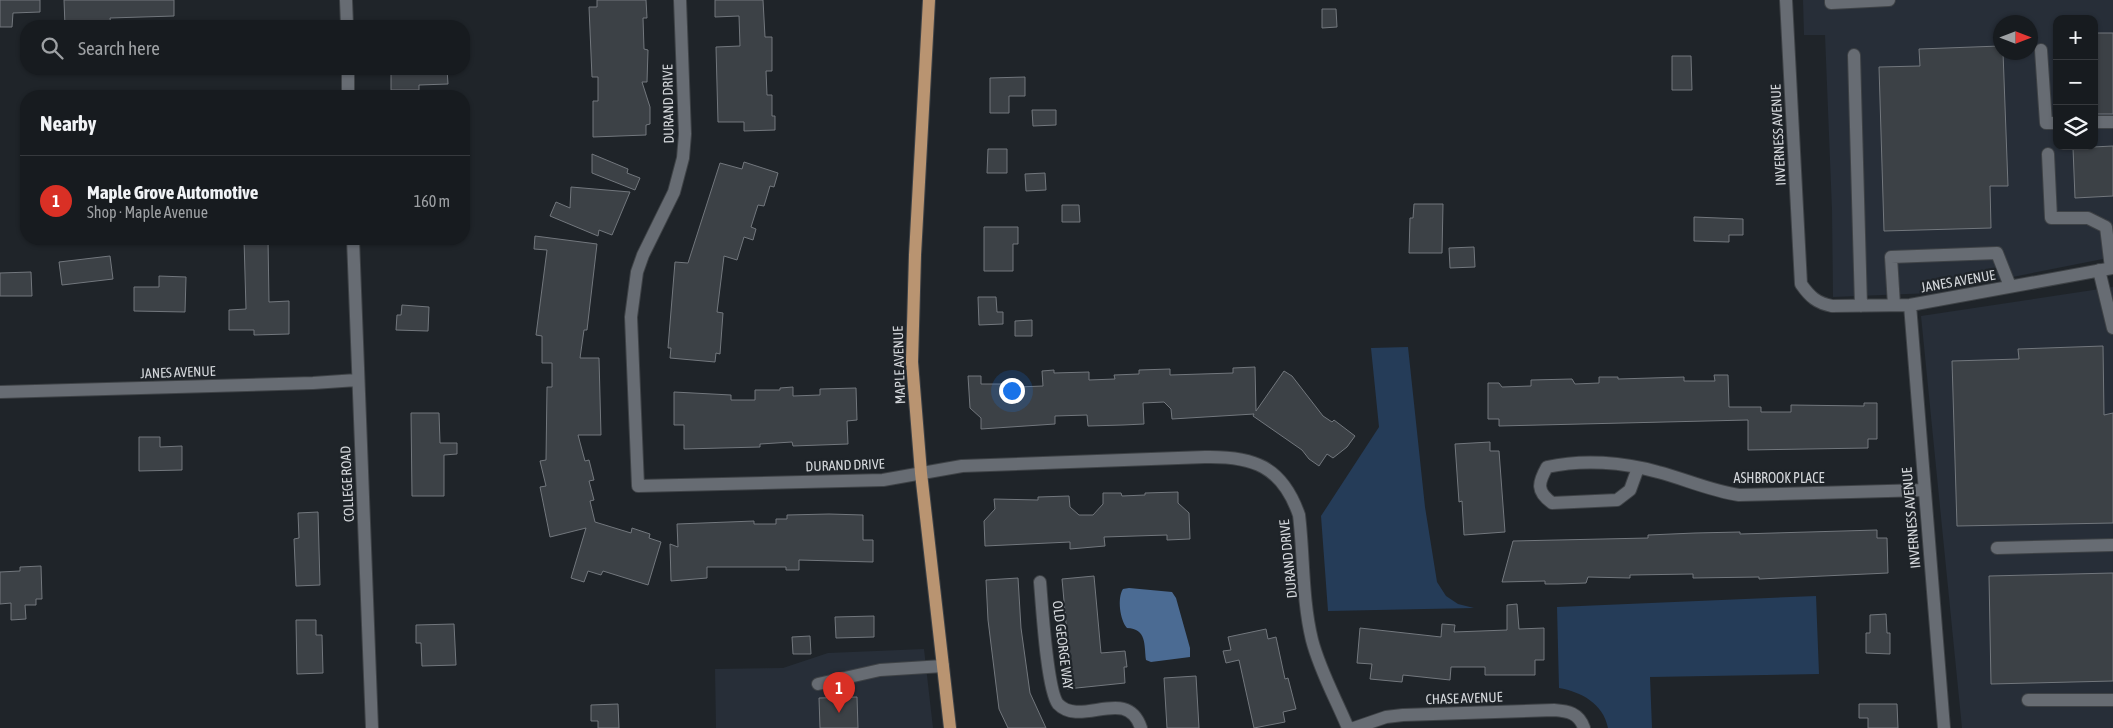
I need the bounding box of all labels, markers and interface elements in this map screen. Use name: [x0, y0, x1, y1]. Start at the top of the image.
north arrow: [1993, 15, 2038, 60]
map controls: [2053, 15, 2098, 150]
button: +: [2053, 15, 2098, 60]
search box: [20, 20, 470, 75]
icon: search: [38, 34, 66, 62]
text: Search here: [78, 37, 160, 59]
button: −: [2053, 60, 2098, 105]
street label: DURAND DRIVE: [659, 64, 677, 144]
street label: INVERNESS AVENUE: [1767, 84, 1789, 186]
button: layers: [2053, 105, 2098, 150]
text: Nearby: [40, 111, 96, 135]
text: Maple Grove Automotive: [87, 181, 258, 203]
text: 1: [52, 192, 60, 210]
text: 160 m: [414, 192, 450, 210]
text: Shop · Maple Avenue: [87, 203, 208, 221]
street label: JANES AVENUE: [1920, 267, 1996, 295]
street label: MAPLE AVENUE: [890, 326, 908, 404]
street label: JANES AVENUE: [140, 363, 216, 381]
your location: [999, 378, 1025, 404]
street label: COLLEGE ROAD: [337, 445, 357, 522]
street label: DURAND DRIVE: [805, 456, 885, 474]
street label: INVERNESS AVENUE: [1899, 467, 1923, 569]
street label: ASHBROOK PLACE: [1734, 470, 1824, 486]
street label: DURAND DRIVE: [1276, 519, 1300, 599]
street label: OLD GEORGE WAY: [1050, 600, 1076, 691]
pin: 1: [823, 672, 855, 713]
street label: CHASE AVENUE: [1425, 689, 1503, 707]

